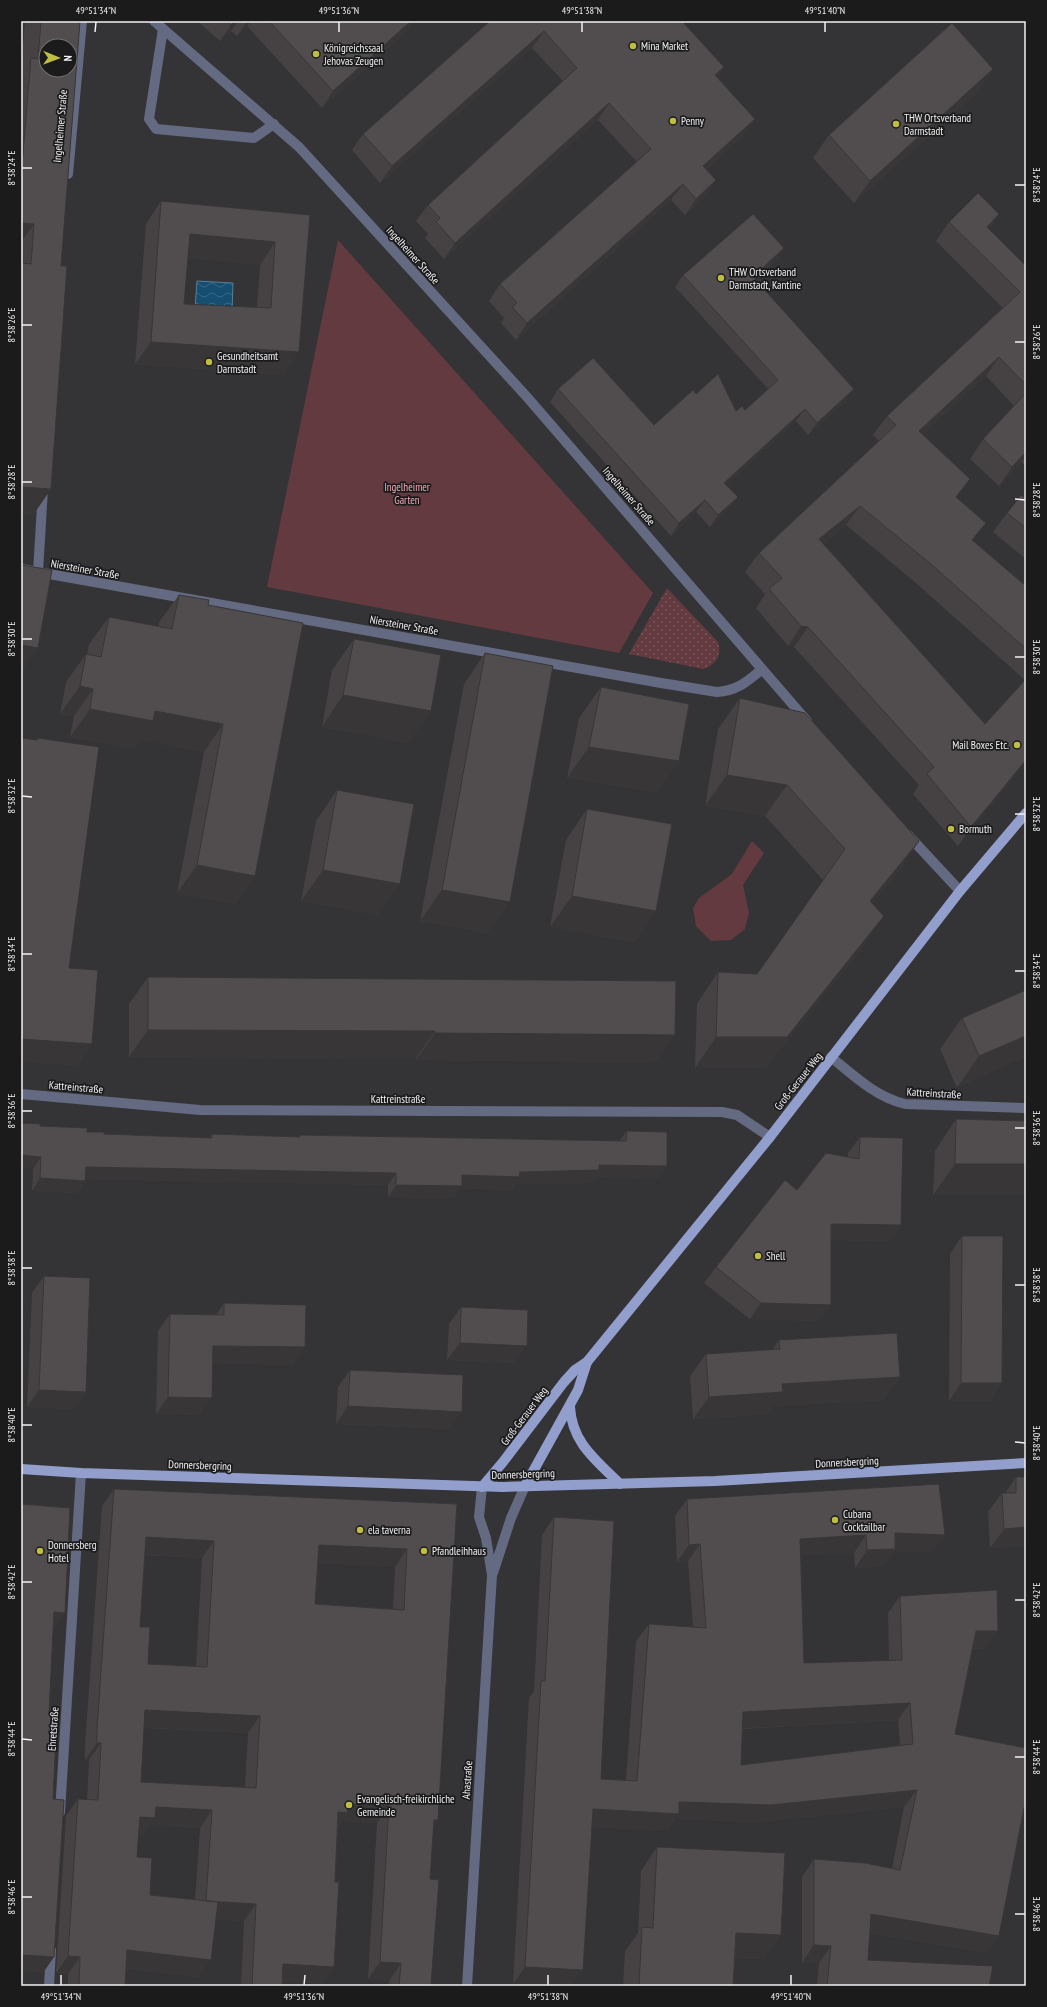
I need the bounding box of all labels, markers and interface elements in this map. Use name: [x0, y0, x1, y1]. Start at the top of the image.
text: 49°51'34"N: [76, 4, 116, 17]
text: 49°51'36"N: [319, 4, 359, 17]
text: 49°51'38"N: [562, 4, 602, 17]
text: 49°51'40"N: [805, 4, 845, 17]
north arrow: [38, 38, 78, 78]
place label: Mina Market: [641, 39, 688, 53]
place label: Königreichssaal Jehovas Zeugen: [323, 41, 384, 68]
marker: Mina Market: [628, 41, 638, 51]
marker: Königreichssaal Jehovas Zeugen: [311, 49, 321, 59]
text: N: [61, 55, 75, 61]
street label: Ingelheimer Straße: [50, 89, 70, 163]
place label: THW Ortsverband Darmstadt: [904, 111, 971, 138]
place label: Penny: [681, 114, 705, 128]
marker: Penny: [668, 116, 678, 126]
marker: THW Ortsverband Darmstadt: [891, 119, 901, 129]
text: 8°38'24"E: [5, 151, 18, 185]
text: 8°38'24"E: [1030, 168, 1043, 202]
street label: Ingelheimer Straße: [383, 223, 443, 287]
place label: THW Ortsverband Darmstadt, Kantine: [729, 265, 802, 292]
marker: THW Ortsverband Darmstadt, Kantine: [716, 273, 726, 283]
text: 8°38'26"E: [5, 308, 18, 342]
text: 8°38'26"E: [1030, 325, 1043, 359]
place label: Gesundheitsamt Darmstadt: [217, 349, 278, 376]
marker: Gesundheitsamt Darmstadt: [204, 357, 214, 367]
street label: Ingelheimer Straße: [600, 464, 659, 529]
text: 8°38'28"E: [5, 465, 18, 499]
park label: Ingelheimer Garten: [384, 480, 430, 507]
text: 8°38'28"E: [1030, 483, 1043, 517]
street label: Niersteiner Straße: [50, 556, 121, 582]
street label: Niersteiner Straße: [369, 612, 440, 638]
text: 8°38'30"E: [5, 622, 18, 656]
text: 8°38'30"E: [1030, 640, 1043, 674]
place label: Mail Boxes Etc.: [952, 738, 1009, 752]
marker: Mail Boxes Etc.: [1012, 740, 1022, 750]
text: 8°38'32"E: [5, 779, 18, 813]
text: 8°38'32"E: [1030, 797, 1043, 831]
place label: Bormuth: [959, 822, 992, 836]
marker: Bormuth: [946, 824, 956, 834]
text: 8°38'34"E: [5, 937, 18, 971]
text: 8°38'34"E: [1030, 954, 1043, 988]
street label: Groß-Gerauer Weg: [771, 1049, 825, 1113]
street label: Kattreinstraße: [48, 1078, 104, 1096]
street label: Kattreinstraße: [906, 1085, 962, 1101]
street label: Kattreinstraße: [371, 1092, 426, 1106]
text: 8°38'36"E: [5, 1094, 18, 1128]
text: 8°38'36"E: [1030, 1111, 1043, 1145]
place label: Shell: [766, 1249, 786, 1263]
text: 8°38'38"E: [5, 1251, 18, 1285]
marker: Shell: [753, 1251, 763, 1261]
text: 8°38'38"E: [1030, 1268, 1043, 1302]
street label: Groß-Gerauer Weg: [497, 1384, 551, 1448]
text: 8°38'40"E: [5, 1408, 18, 1442]
text: 8°38'40"E: [1030, 1426, 1043, 1460]
street label: Donnersbergring: [815, 1453, 879, 1471]
street label: Donnersbergring: [168, 1457, 232, 1473]
street label: Donnersbergring: [491, 1466, 555, 1482]
place label: Cubana Cocktailbar: [843, 1507, 885, 1534]
marker: Cubana Cocktailbar: [830, 1515, 840, 1525]
place label: ela taverna: [368, 1523, 410, 1537]
marker: ela taverna: [355, 1525, 365, 1535]
place label: Donnersberg Hotel: [48, 1538, 97, 1565]
place label: Pfandleihhaus: [432, 1544, 486, 1558]
marker: Donnersberg Hotel: [35, 1546, 45, 1556]
marker: Pfandleihhaus: [419, 1546, 429, 1556]
text: 8°38'42"E: [5, 1565, 18, 1599]
text: 8°38'42"E: [1030, 1583, 1043, 1617]
street label: Ehretstraße: [44, 1706, 62, 1752]
text: 8°38'44"E: [5, 1722, 18, 1756]
text: 8°38'44"E: [1030, 1740, 1043, 1774]
street label: Ahastraße: [459, 1760, 475, 1800]
place label: Evangelisch-freikirchliche Gemeinde: [357, 1792, 455, 1819]
marker: Evangelisch-freikirchliche Gemeinde: [344, 1800, 354, 1810]
text: 8°38'46"E: [5, 1880, 18, 1914]
text: 8°38'46"E: [1030, 1897, 1043, 1931]
text: 49°51'34"N: [41, 1990, 81, 2003]
text: 49°51'36"N: [284, 1990, 324, 2003]
text: 49°51'38"N: [528, 1990, 568, 2003]
text: 49°51'40"N: [771, 1990, 811, 2003]

